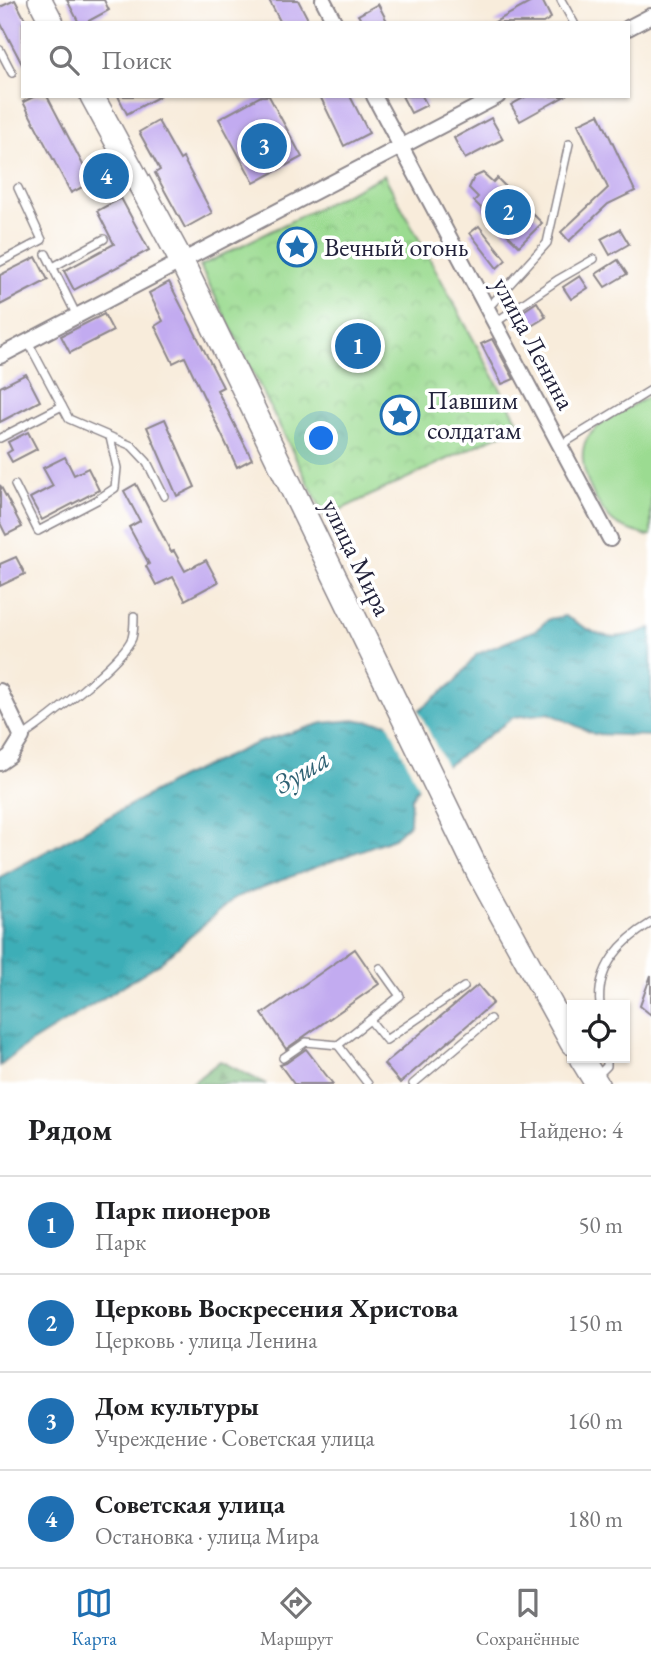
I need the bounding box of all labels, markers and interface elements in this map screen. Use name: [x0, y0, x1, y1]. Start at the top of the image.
search box: [21, 21, 630, 98]
icon: search: [45, 41, 83, 79]
text: Поиск: [101, 43, 172, 77]
pin: 3: [241, 120, 287, 172]
pin: 4: [83, 150, 129, 202]
pin: 2: [485, 186, 531, 238]
place icon: Вечный огонь: [276, 226, 318, 268]
place label: Вечный огонь: [324, 230, 468, 264]
street label: улица Ленина: [485, 271, 584, 416]
pin: 1: [335, 320, 381, 372]
place label: Павшим солдатам: [427, 383, 521, 447]
place icon: Павшим солдатам: [379, 394, 421, 436]
your location: [304, 421, 338, 455]
street label: улица Мира: [314, 493, 400, 622]
water label: Зуша: [266, 740, 336, 802]
map controls: [567, 1000, 630, 1063]
button: locate: [567, 1000, 630, 1063]
text: Рядом: [28, 1110, 112, 1149]
text: Найдено: 4: [519, 1115, 623, 1145]
text: Парк пионеров: [95, 1193, 271, 1227]
text: 1: [45, 1210, 57, 1240]
text: 50 m: [578, 1210, 623, 1240]
text: Парк: [95, 1227, 146, 1257]
text: Церковь Воскресения Христова: [95, 1291, 458, 1325]
text: 2: [45, 1308, 57, 1338]
text: 150 m: [567, 1308, 623, 1338]
text: Церковь · улица Ленина: [95, 1325, 317, 1355]
text: Дом культуры: [95, 1389, 259, 1423]
text: 3: [45, 1406, 57, 1436]
text: 160 m: [567, 1406, 623, 1436]
text: Учреждение · Советская улица: [95, 1423, 375, 1453]
text: Советская улица: [95, 1487, 285, 1521]
text: 4: [45, 1504, 57, 1534]
text: 180 m: [567, 1504, 623, 1534]
text: Остановка · улица Мира: [95, 1521, 319, 1551]
tab: Карта: [72, 1584, 117, 1651]
tab: Маршрут: [260, 1584, 333, 1651]
tab: Сохранённые: [476, 1584, 579, 1651]

